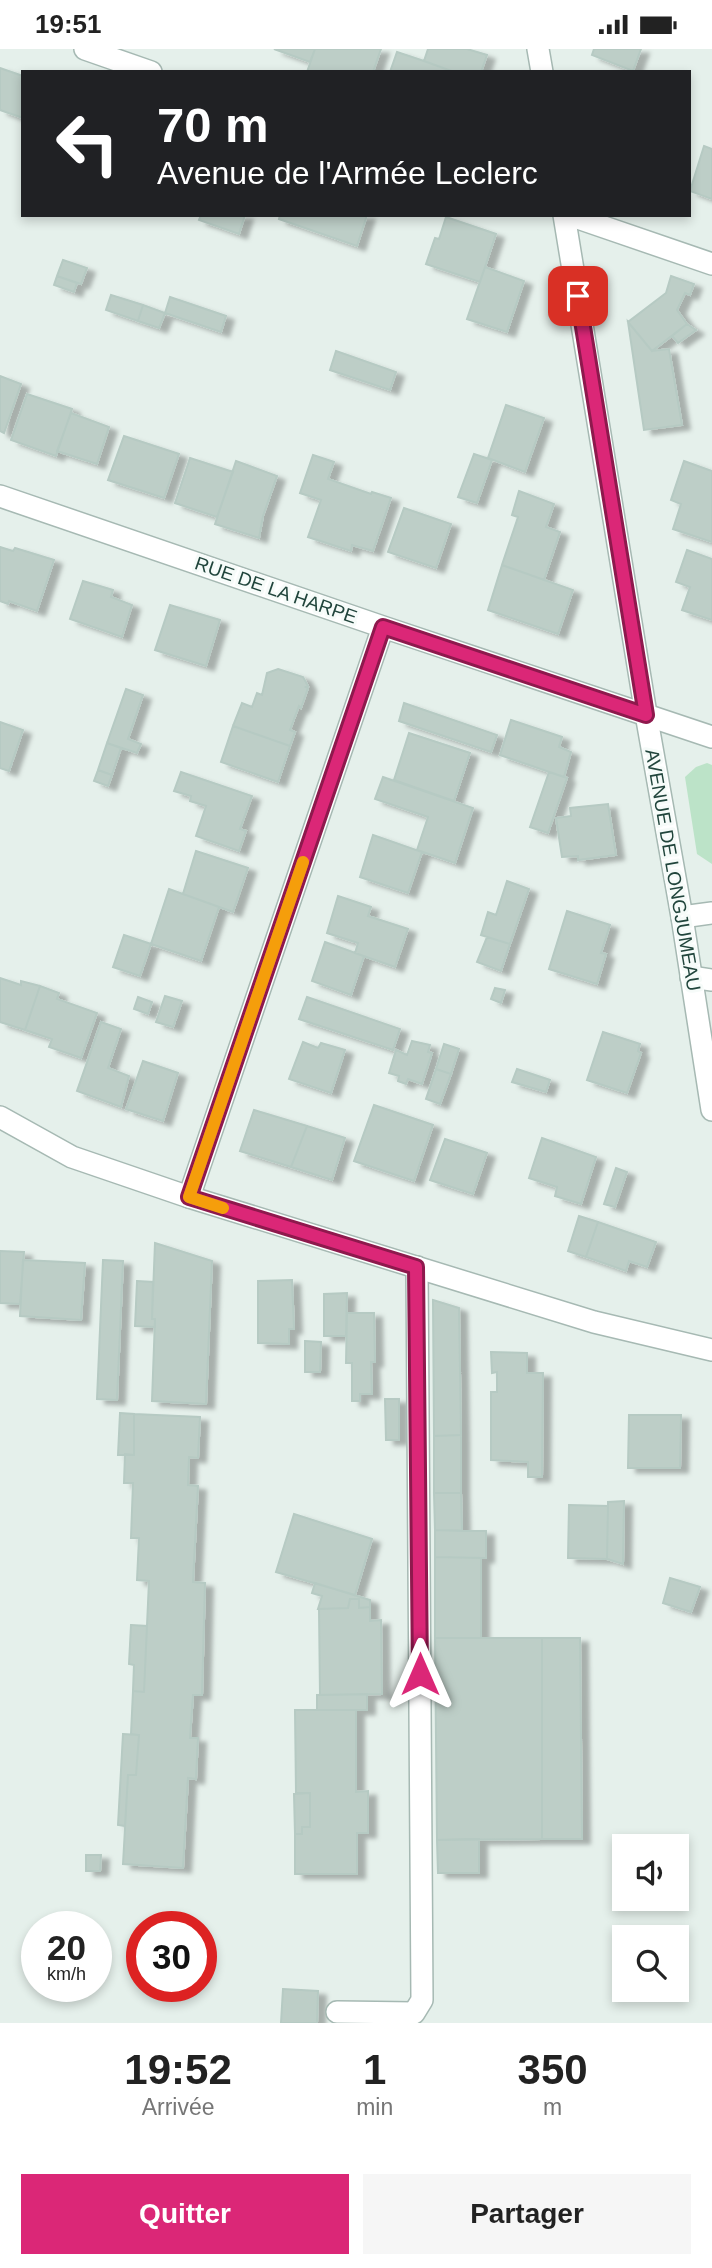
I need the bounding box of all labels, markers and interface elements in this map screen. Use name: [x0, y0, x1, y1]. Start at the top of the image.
text: 19:51: [35, 9, 102, 39]
icon: left: [42, 98, 133, 189]
text: 70 m: [157, 98, 269, 152]
text: Avenue de l'Armée Leclerc: [157, 155, 538, 191]
pin: [548, 266, 608, 326]
icon: arrive: [559, 277, 597, 315]
street label: RUE DE LA HARPE: [192, 552, 360, 628]
street label: AVENUE DE LONGJUMEAU: [641, 747, 705, 993]
position arrow: [383, 1637, 457, 1711]
map controls: [612, 1834, 689, 2002]
button: sound: [612, 1834, 689, 1911]
speed limit sign: 30: [126, 1911, 217, 2002]
button: search: [612, 1925, 689, 2002]
text: 20: [47, 1928, 86, 1967]
text: km/h: [47, 1964, 86, 1984]
text: 19:52: [124, 2046, 232, 2093]
text: 1: [363, 2046, 386, 2093]
text: 350: [518, 2046, 588, 2093]
text: Arrivée: [142, 2094, 215, 2120]
text: min: [356, 2094, 393, 2120]
text: m: [543, 2094, 562, 2120]
button: Quitter: [21, 2174, 349, 2254]
button: Partager: [363, 2174, 691, 2254]

